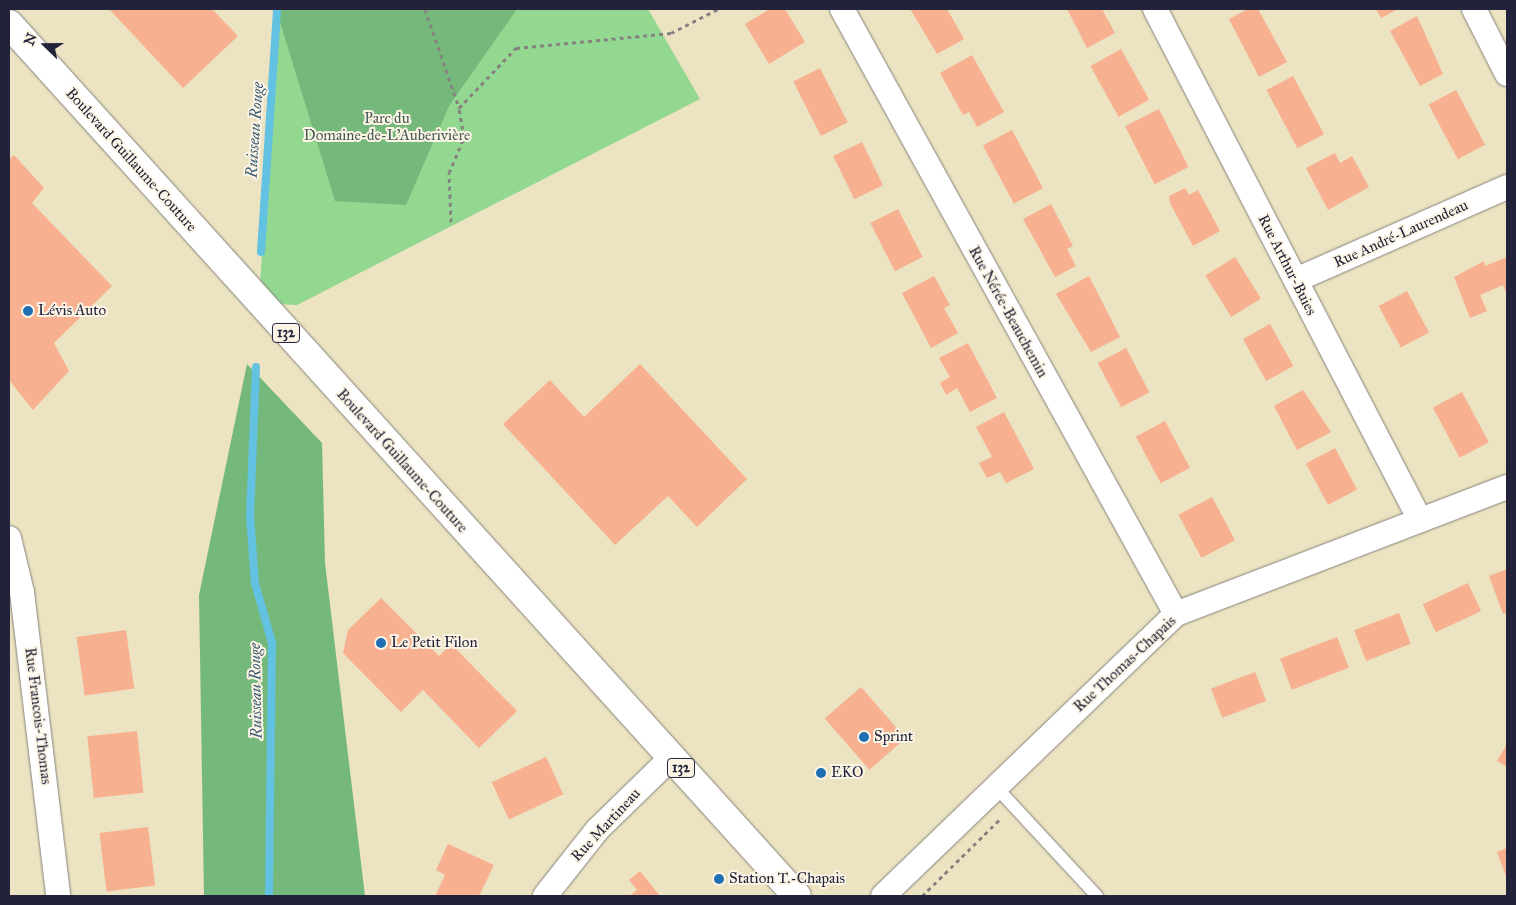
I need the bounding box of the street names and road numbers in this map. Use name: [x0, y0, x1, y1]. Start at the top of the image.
street label: Boulevard Guillaume-Couture: [62, 84, 200, 236]
street label: Rue André-Laurendeau: [1331, 196, 1471, 272]
street label: Rue Arthur-Buies: [1254, 212, 1320, 318]
street label: Rue Nérée-Beauchemin: [964, 243, 1052, 381]
road number: 132: [271, 322, 301, 344]
street label: Boulevard Guillaume-Couture: [333, 385, 471, 537]
street label: Rue Thomas-Chapais: [1070, 612, 1180, 716]
street label: Rue Francois-Thomas: [21, 647, 55, 785]
road number: 132: [666, 756, 696, 780]
street label: Rue Martineau: [568, 785, 644, 865]

